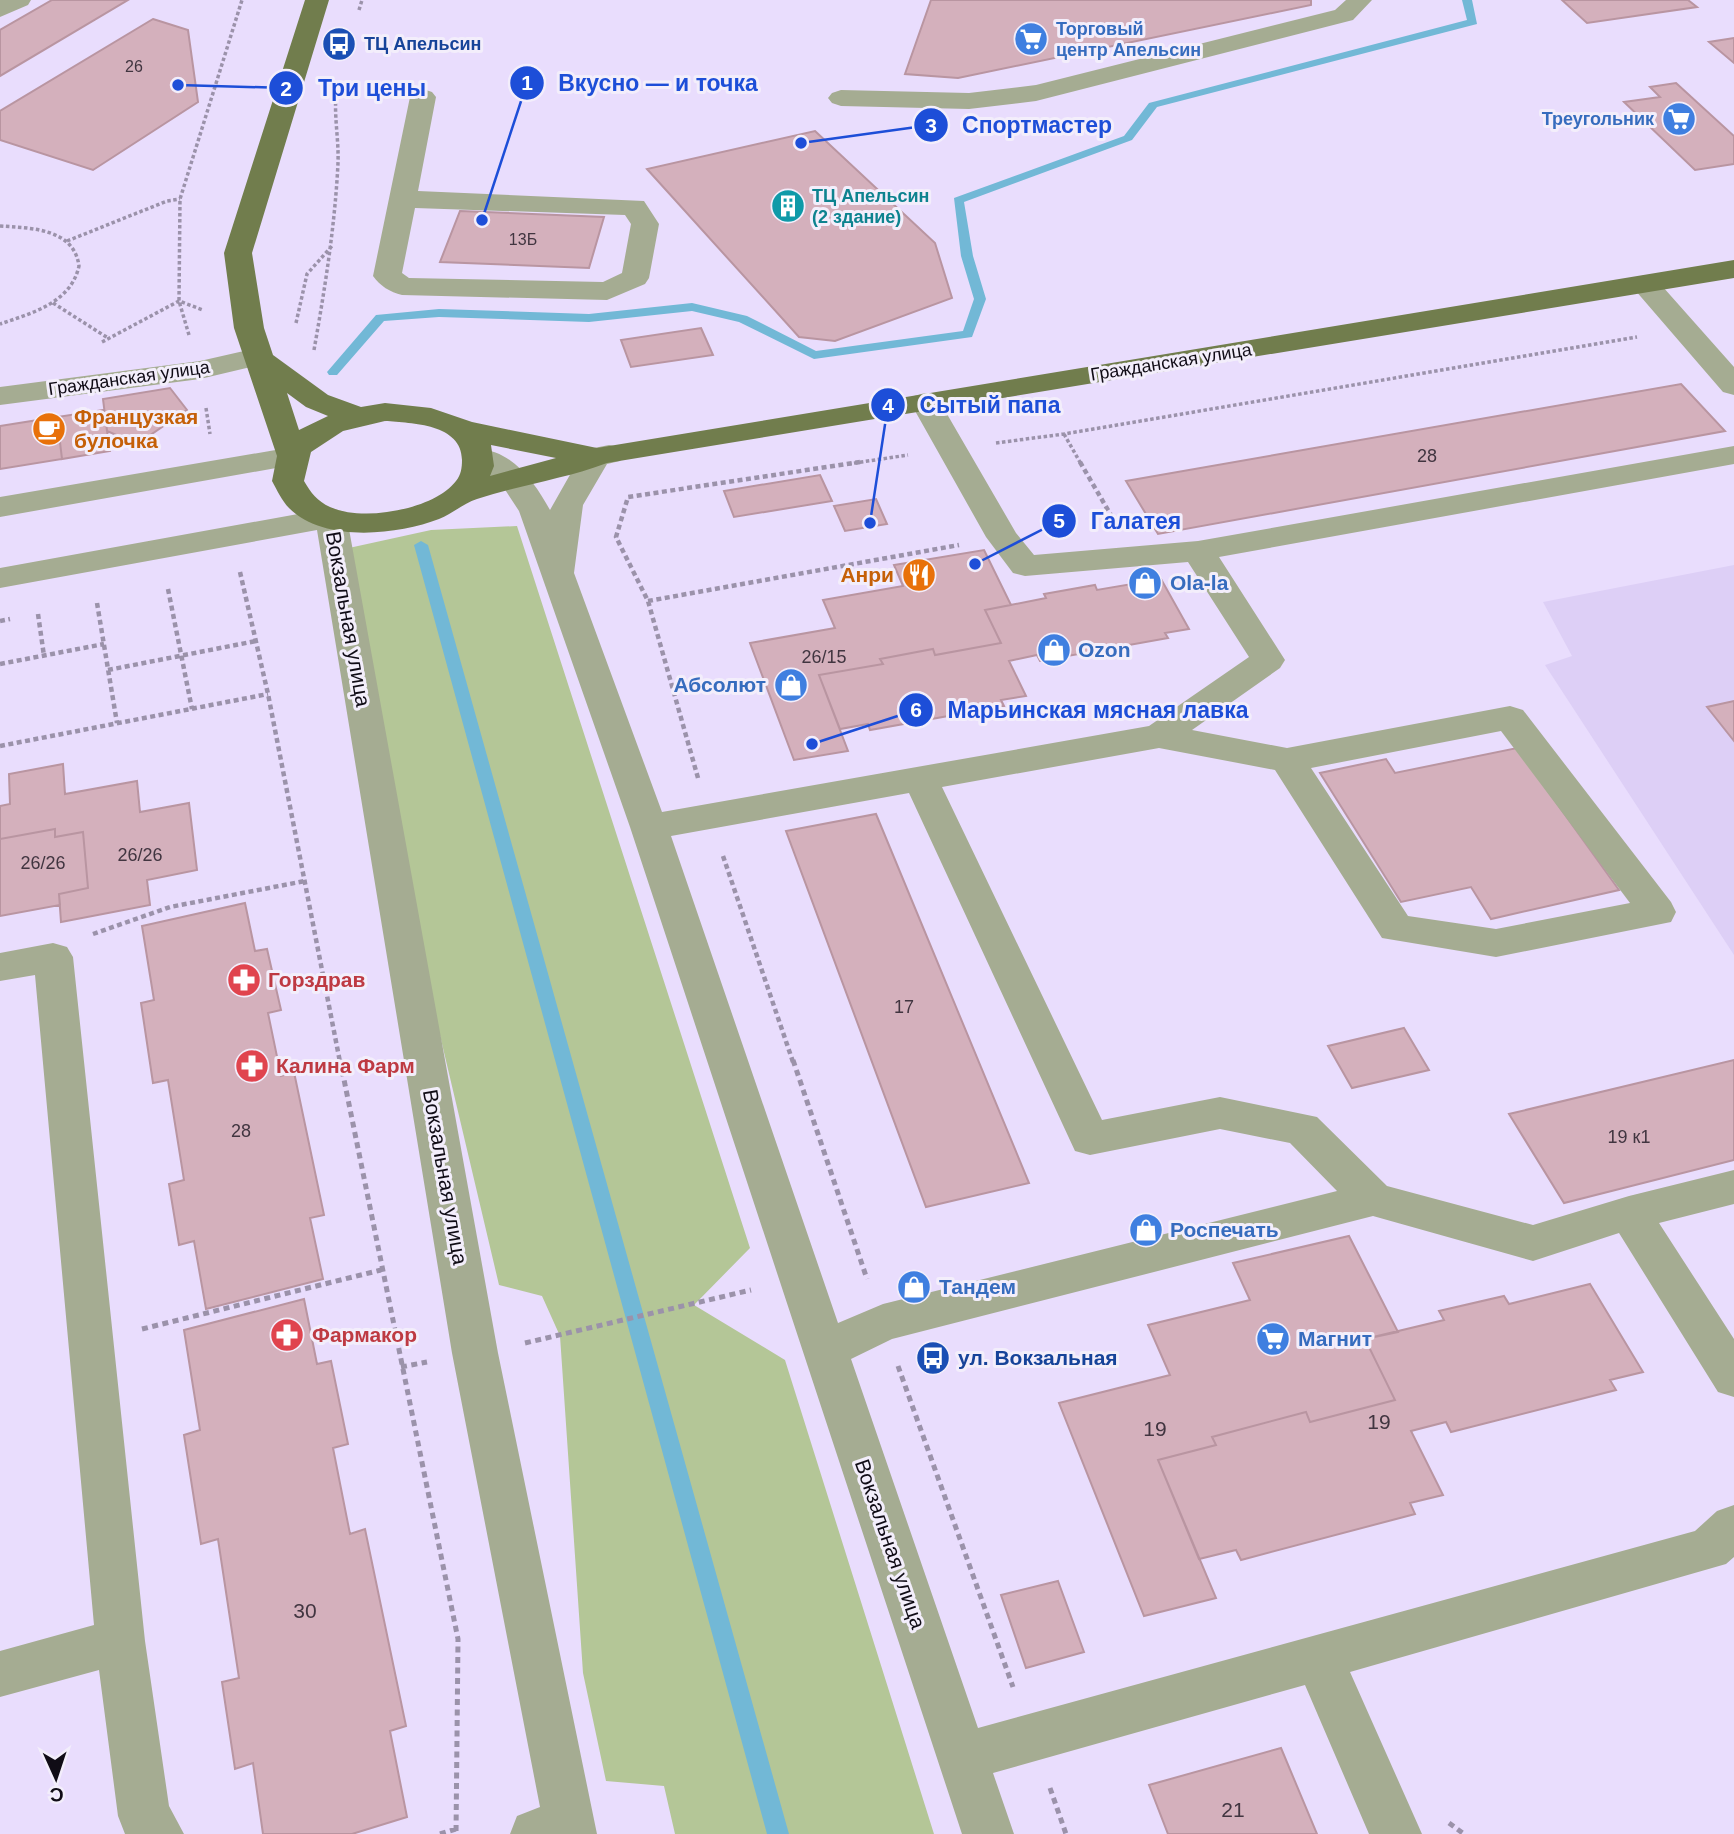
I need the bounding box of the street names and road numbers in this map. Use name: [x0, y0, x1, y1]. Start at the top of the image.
street label: Гражданская улица: [1089, 339, 1254, 385]
street label: Гражданская улица: [47, 357, 212, 399]
street label: Вокзальная улица: [322, 529, 375, 709]
street label: Вокзальная улица: [419, 1087, 472, 1267]
street label: Вокзальная улица: [851, 1456, 930, 1632]

